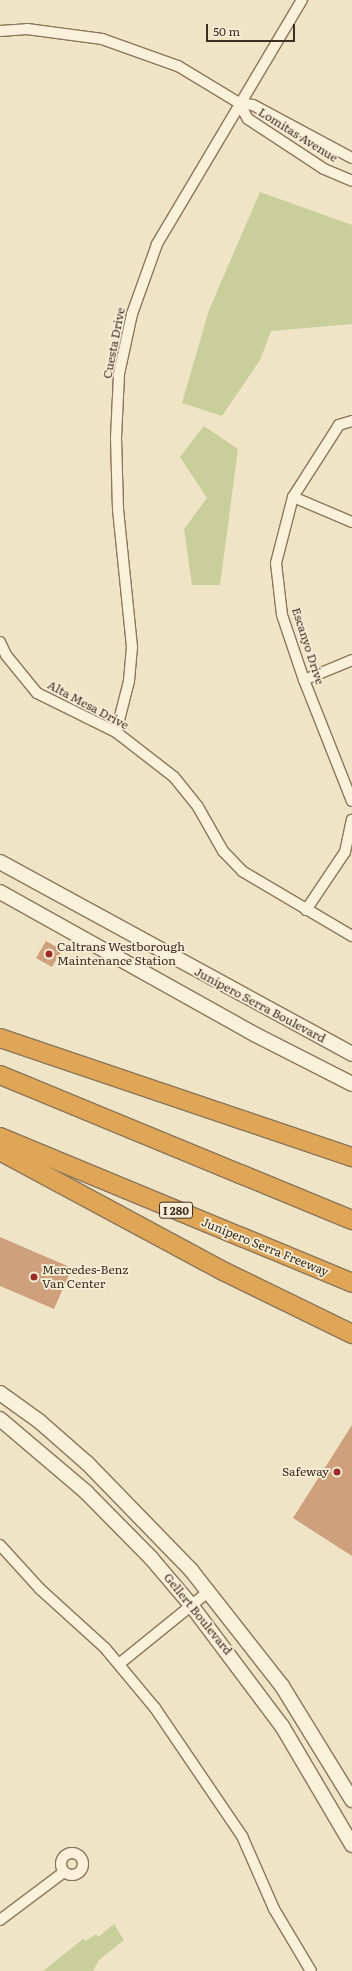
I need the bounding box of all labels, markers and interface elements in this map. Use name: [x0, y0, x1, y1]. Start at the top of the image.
scale bar: [208, 16, 297, 42]
text: 50 m: [213, 22, 240, 40]
street label: Lomitas Avenue: [256, 105, 340, 165]
street label: Cuesta Drive: [100, 306, 128, 380]
street label: Escanyo Drive: [289, 606, 327, 686]
street label: Alta Mesa Drive: [45, 678, 131, 732]
place label: Caltrans Westborough Maintenance Station: [57, 940, 185, 968]
marker: Caltrans Westborough Maintenance Station: [44, 949, 54, 959]
street label: Junipero Serra Boulevard: [192, 964, 328, 1046]
road number: I 280: [159, 1201, 193, 1219]
street label: Junipero Serra Freeway: [199, 1215, 331, 1279]
place label: Mercedes-Benz Van Center: [42, 1263, 128, 1291]
marker: Mercedes-Benz Van Center: [29, 1272, 39, 1282]
place label: Safeway: [282, 1465, 329, 1479]
marker: Safeway: [332, 1467, 342, 1477]
street label: Gellert Boulevard: [161, 1570, 235, 1658]

